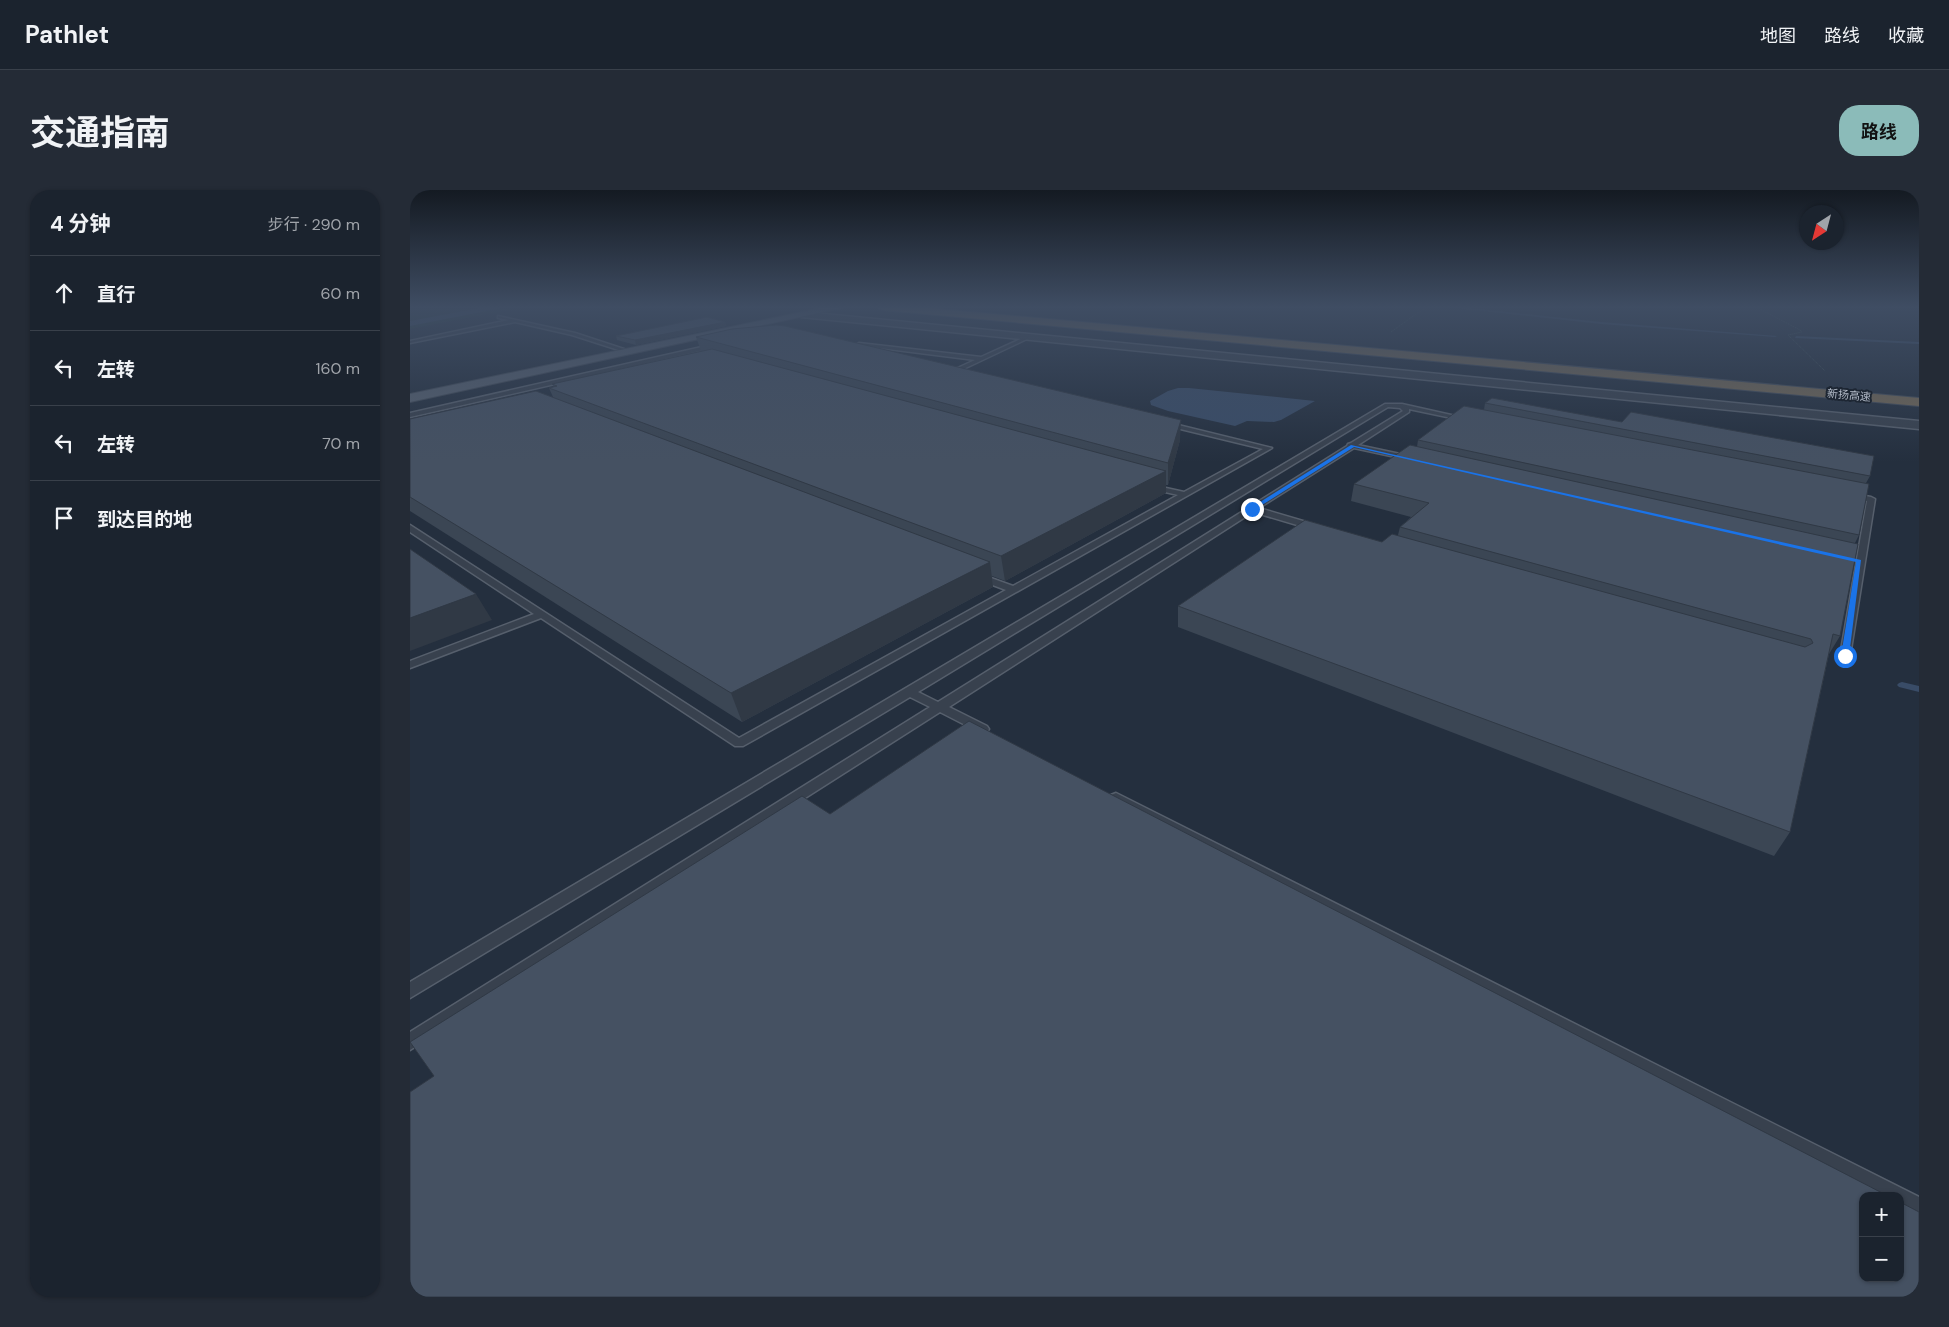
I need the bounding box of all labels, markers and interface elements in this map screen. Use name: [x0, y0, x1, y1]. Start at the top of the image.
text: Pathlet: [25, 19, 109, 50]
text: 地图: [1760, 24, 1796, 48]
text: 路线: [1824, 24, 1860, 48]
text: 收藏: [1888, 24, 1924, 48]
button: 路线: [1839, 105, 1919, 156]
text: 交通指南: [30, 110, 170, 156]
north arrow: [1799, 205, 1844, 250]
text: 4 分钟: [50, 210, 111, 238]
text: 步行 · 290 m: [268, 214, 360, 235]
icon: ahead: [50, 279, 78, 307]
text: 直行: [97, 282, 135, 307]
text: 60 m: [320, 283, 360, 304]
icon: left: [50, 354, 78, 382]
text: 左转: [97, 357, 135, 382]
text: 160 m: [316, 358, 360, 379]
street label: 新扬高速: [1826, 386, 1872, 404]
icon: left: [50, 429, 78, 457]
text: 左转: [97, 432, 135, 457]
text: 70 m: [322, 433, 360, 454]
route end: [1241, 498, 1264, 521]
icon: arrive: [50, 504, 78, 532]
text: 到达目的地: [97, 507, 192, 532]
route start: [1834, 645, 1857, 668]
map controls: [1859, 1192, 1904, 1282]
button: +: [1859, 1192, 1904, 1237]
button: −: [1859, 1237, 1904, 1282]

